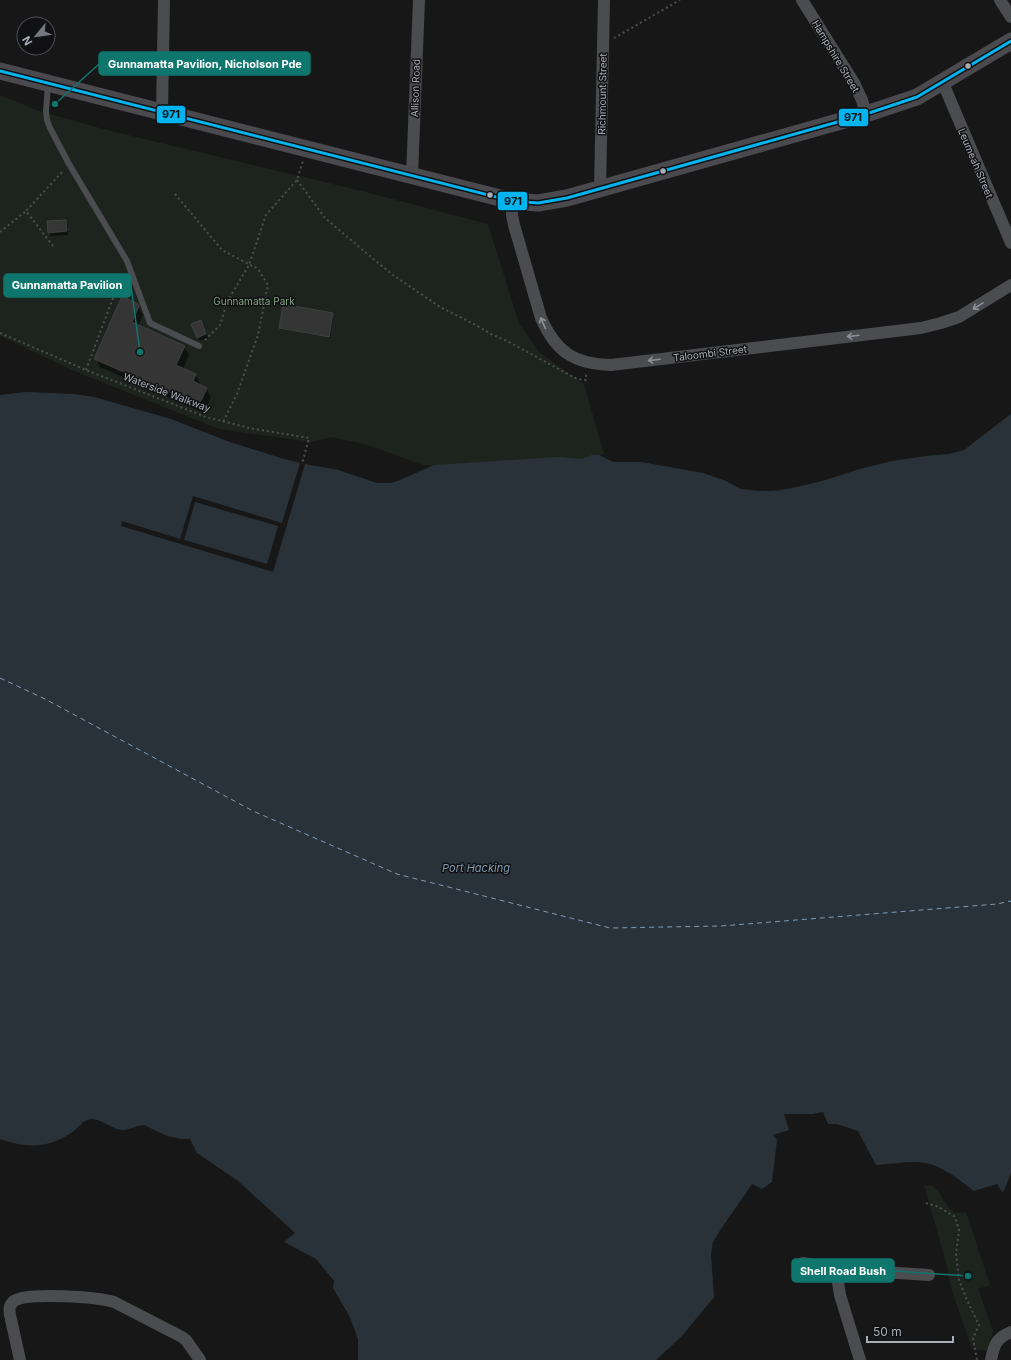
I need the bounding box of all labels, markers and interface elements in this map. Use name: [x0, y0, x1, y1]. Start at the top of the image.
north arrow: [16, 16, 56, 56]
street label: Hampshire Street: [810, 18, 863, 95]
text: N: [19, 34, 35, 48]
callout: Gunnamatta Pavilion, Nicholson Pde: [99, 52, 310, 75]
street label: Richmount Street: [595, 52, 609, 135]
text: Gunnamatta Pavilion, Nicholson Pde: [108, 57, 302, 71]
street label: Allison Road: [408, 59, 422, 117]
unlabelled marker: [963, 61, 973, 71]
line badge: 971: [156, 105, 186, 124]
text: 971: [162, 107, 180, 121]
line badge: 971: [838, 108, 869, 127]
text: 971: [844, 110, 862, 124]
street label: Leumeah Street: [956, 126, 996, 200]
unlabelled marker: [658, 166, 668, 176]
unlabelled marker: [485, 190, 495, 200]
line badge: 971: [497, 191, 528, 211]
text: 971: [504, 194, 522, 208]
callout: Gunnamatta Pavilion: [4, 274, 131, 297]
text: Gunnamatta Pavilion: [12, 278, 122, 292]
park label: Gunnamatta Park: [213, 295, 295, 307]
one-way arrow: [972, 302, 984, 310]
one-way arrow: [539, 317, 546, 329]
one-way arrow: [847, 332, 860, 340]
street label: Taloombi Street: [672, 342, 748, 363]
one-way arrow: [648, 356, 661, 364]
street label: Waterside Walkway: [122, 370, 213, 414]
water label: Port Hacking: [442, 861, 510, 875]
callout: Shell Road Bush: [792, 1259, 894, 1282]
text: Shell Road Bush: [800, 1264, 886, 1278]
scale bar: [867, 1318, 953, 1344]
text: 50 m: [873, 1324, 902, 1339]

